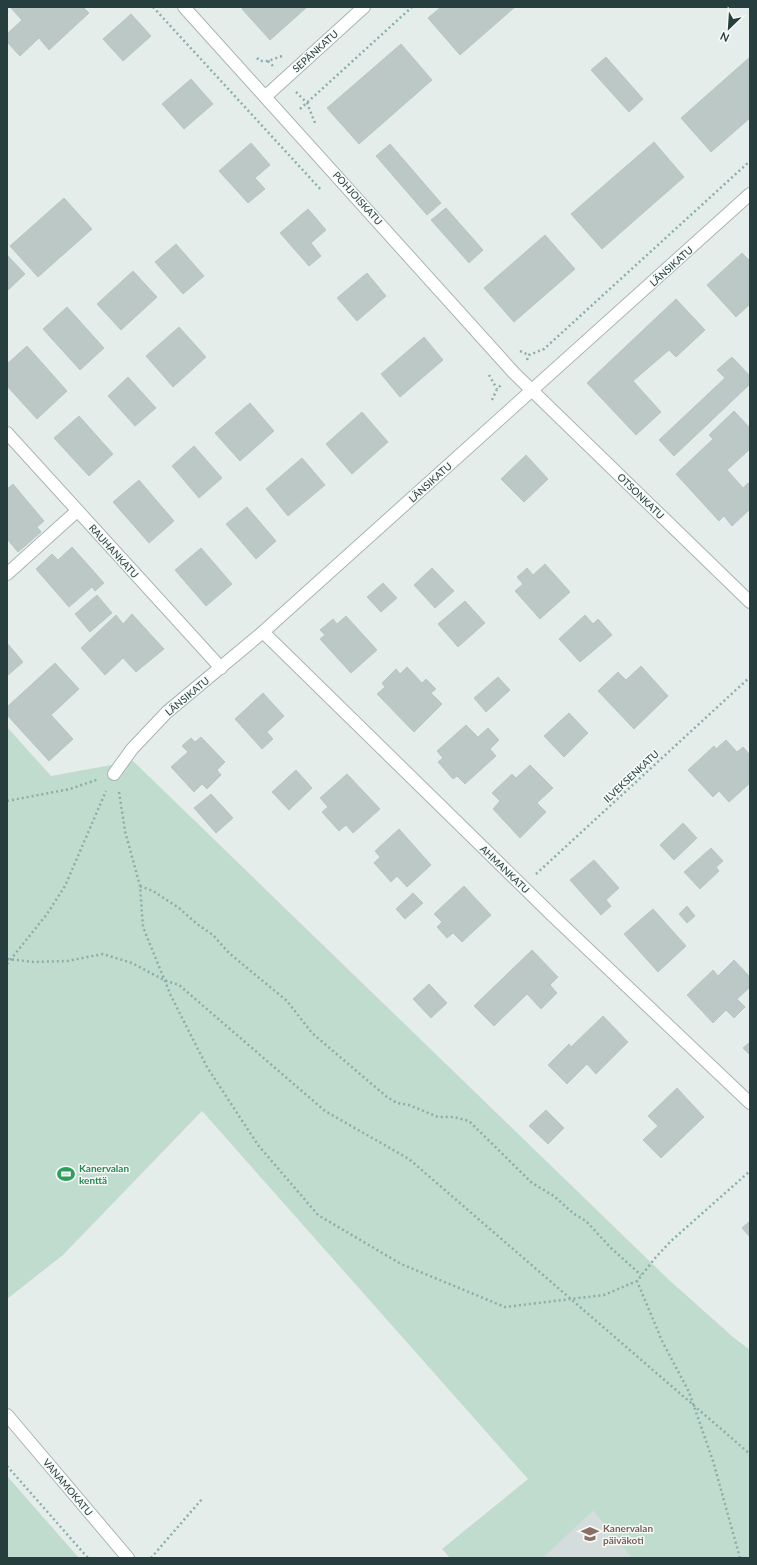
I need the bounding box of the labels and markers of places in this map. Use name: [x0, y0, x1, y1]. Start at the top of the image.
place label: Kanervalan kenttä: [79, 1162, 129, 1186]
sports icon: Kanervalan kenttä: [56, 1164, 76, 1184]
place label: Kanervalan päiväkoti: [603, 1522, 653, 1546]
school or university icon: Kanervalan päiväkoti: [580, 1524, 600, 1544]

